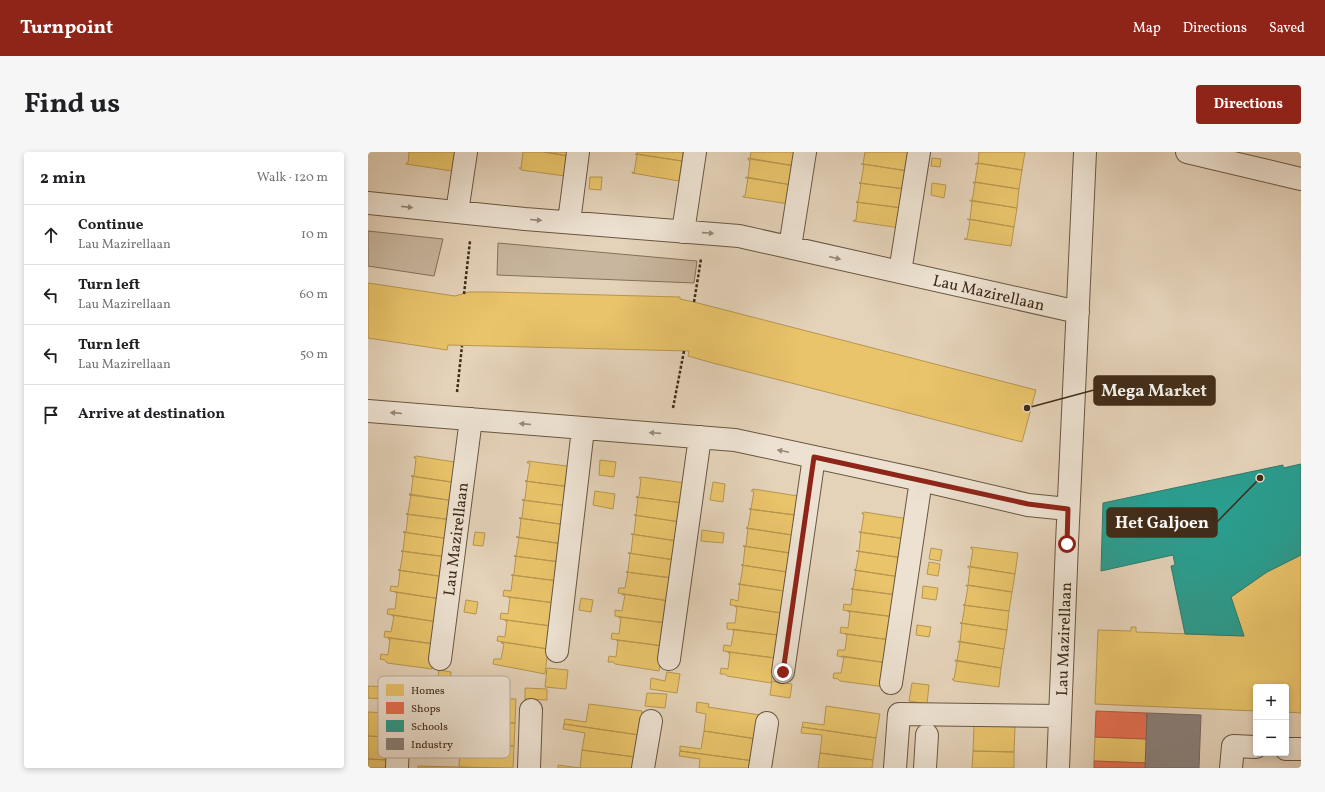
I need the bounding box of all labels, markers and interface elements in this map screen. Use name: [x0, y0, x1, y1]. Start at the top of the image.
text: Turnpoint: [20, 15, 113, 41]
text: Map: [1133, 19, 1161, 38]
text: Directions: [1183, 19, 1247, 38]
text: Saved: [1269, 19, 1305, 38]
text: Find us: [24, 85, 120, 124]
button: Directions: [1196, 85, 1301, 124]
text: 2 min: [40, 167, 86, 190]
text: Walk · 120 m: [257, 169, 328, 187]
one-way arrow: [401, 204, 413, 210]
text: Continue: [78, 215, 143, 236]
one-way arrow: [530, 216, 542, 223]
icon: ahead: [40, 224, 62, 246]
text: 10 m: [301, 226, 328, 244]
one-way arrow: [702, 230, 714, 237]
text: Lau Mazirellaan: [78, 236, 171, 254]
one-way arrow: [829, 255, 841, 261]
street label: Lau Mazirellaan: [930, 270, 1047, 318]
text: Turn left: [78, 275, 140, 296]
icon: left: [40, 284, 62, 306]
text: 60 m: [300, 286, 328, 304]
text: Lau Mazirellaan: [78, 296, 171, 314]
text: Turn left: [78, 335, 140, 356]
icon: left: [40, 344, 62, 366]
text: 50 m: [300, 346, 328, 364]
text: Lau Mazirellaan: [78, 356, 171, 374]
callout: Mega Market: [1094, 376, 1215, 405]
text: Mega Market: [1101, 380, 1207, 403]
icon: arrive: [40, 404, 62, 426]
text: Arrive at destination: [78, 404, 225, 425]
one-way arrow: [390, 410, 402, 417]
one-way arrow: [519, 420, 531, 427]
one-way arrow: [649, 430, 661, 437]
one-way arrow: [777, 447, 790, 453]
street label: Lau Mazirellaan: [439, 481, 475, 597]
callout: Het Galjoen: [1107, 508, 1217, 537]
text: Het Galjoen: [1115, 512, 1209, 535]
route start: [1058, 535, 1076, 553]
street label: Lau Mazirellaan: [1052, 582, 1078, 697]
route end: [774, 663, 792, 681]
legend: [378, 676, 510, 758]
text: Homes: [411, 684, 445, 699]
map controls: [1253, 684, 1289, 756]
button: +: [1253, 684, 1289, 720]
text: Shops: [411, 702, 441, 717]
text: Schools: [411, 720, 448, 735]
button: −: [1253, 720, 1289, 756]
text: Industry: [411, 738, 453, 753]

